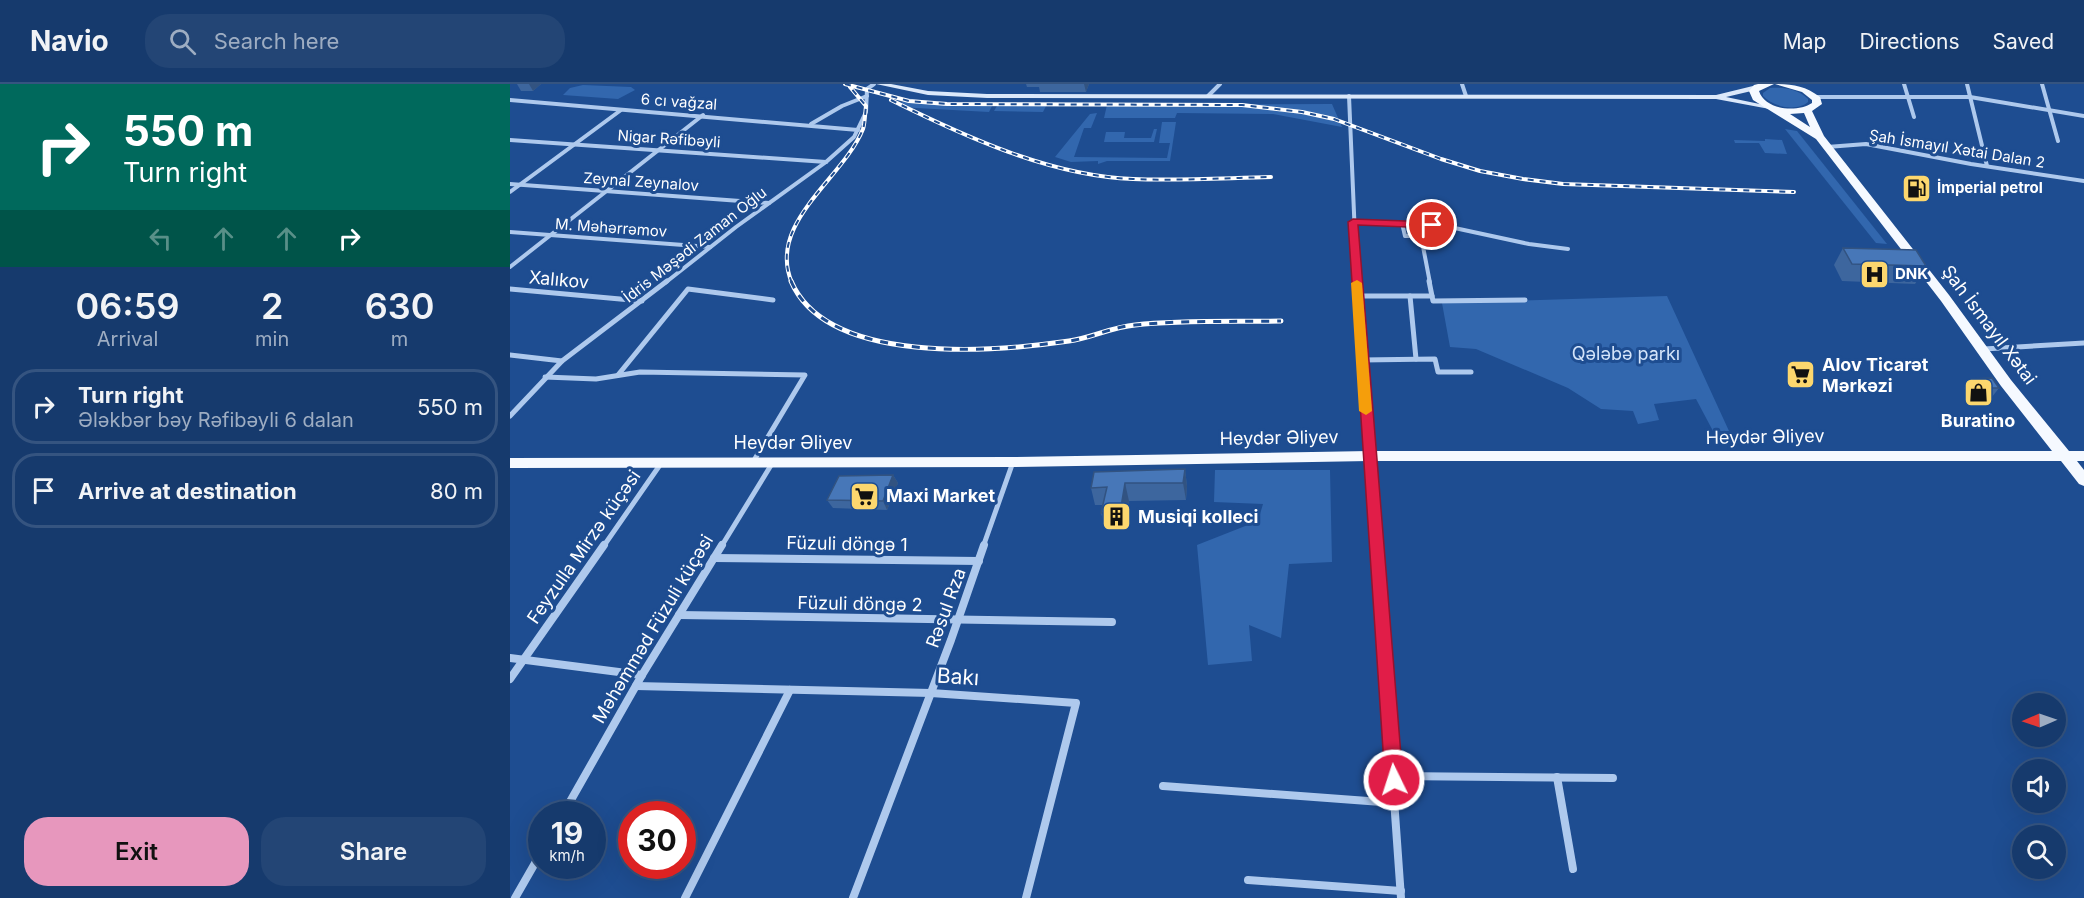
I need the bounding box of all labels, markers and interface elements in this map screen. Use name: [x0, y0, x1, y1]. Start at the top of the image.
search box: [145, 14, 565, 68]
text: Navio: [30, 24, 109, 58]
icon: search: [166, 25, 199, 58]
text: Search here: [214, 28, 339, 54]
text: Map: [1783, 29, 1826, 54]
text: Directions: [1859, 29, 1960, 54]
text: Saved: [1993, 29, 2054, 54]
street label: 6 cı vağzal: [640, 89, 718, 114]
text: 550 m: [123, 105, 253, 156]
icon: right: [24, 108, 102, 186]
street label: Nigar Rəfibəyli: [617, 125, 721, 152]
street label: Şah İsmayıl Xətai Dalan 2: [1868, 125, 2046, 172]
text: Turn right: [123, 156, 247, 189]
street label: Zeynal Zeynalov: [583, 168, 700, 195]
fuel station icon: İmperial petrol: [1900, 172, 1932, 204]
place label: İmperial petrol: [1937, 178, 2043, 197]
street label: İdris Məşədi Zaman Oğlu: [619, 183, 770, 306]
pin: [1406, 199, 1457, 250]
icon: arrive: [1415, 208, 1448, 241]
street label: M. Məhərrəmov: [554, 214, 668, 241]
icon: left: [144, 222, 177, 255]
icon: ahead: [207, 222, 240, 255]
icon: ahead: [270, 222, 303, 255]
icon: right: [333, 222, 366, 255]
hospital icon: DNK: [1858, 258, 1890, 290]
street label: Şah İsmayıl Xətai: [1938, 260, 2042, 388]
place label: DNK: [1895, 264, 1928, 283]
street label: Xalıkov: [528, 266, 590, 293]
text: 06:59: [76, 284, 179, 328]
text: 2: [261, 284, 283, 328]
text: 630: [365, 284, 434, 328]
text: Arrival: [97, 327, 158, 351]
text: min: [255, 327, 289, 351]
text: m: [391, 327, 408, 351]
park label: Qələbə parkı: [1572, 343, 1680, 364]
place label: Alov Ticarət Mərkəzi: [1822, 354, 1929, 396]
supermarket icon: Alov Ticarət Mərkəzi: [1785, 359, 1817, 391]
shop icon: Buratino: [1962, 376, 1994, 408]
text: Turn right: [78, 382, 184, 408]
icon: right: [27, 390, 60, 423]
text: 550 m: [417, 394, 483, 420]
text: Ələkbər bəy Rəfibəyli 6 dalan: [78, 408, 354, 432]
place label: Buratino: [1941, 410, 2015, 431]
street label: Heydər Əliyev: [1705, 425, 1825, 448]
street label: Heydər Əliyev: [1219, 426, 1339, 449]
street label: Heydər Əliyev: [734, 432, 852, 453]
street label: Feyzulla Mirzə küçəsi: [523, 466, 645, 627]
icon: arrive: [27, 474, 60, 507]
text: Arrive at destination: [78, 478, 297, 504]
text: 80 m: [430, 478, 483, 504]
supermarket icon: Maxi Market: [849, 480, 881, 512]
place label: Maxi Market: [886, 485, 995, 506]
building icon: Musiqi kolleci: [1101, 501, 1133, 533]
place label: Musiqi kolleci: [1138, 506, 1258, 527]
street label: Məhəmməd Füzuli küçəsi: [588, 531, 717, 727]
street label: Füzuli döngə 1: [786, 532, 908, 555]
street label: Rəsul Rza: [921, 565, 970, 650]
street label: Füzuli döngə 2: [797, 592, 923, 615]
street label: Bakı: [936, 663, 980, 690]
north arrow: [2012, 693, 2066, 747]
map controls: [2012, 693, 2066, 879]
position arrow: [1362, 748, 1426, 812]
button: sound: [2012, 759, 2066, 813]
speed limit sign: 30: [618, 801, 696, 879]
text: 19: [551, 815, 583, 851]
button: Exit: [24, 817, 249, 886]
button: Share: [261, 817, 486, 886]
button: search: [2012, 825, 2066, 879]
text: km/h: [549, 846, 585, 865]

